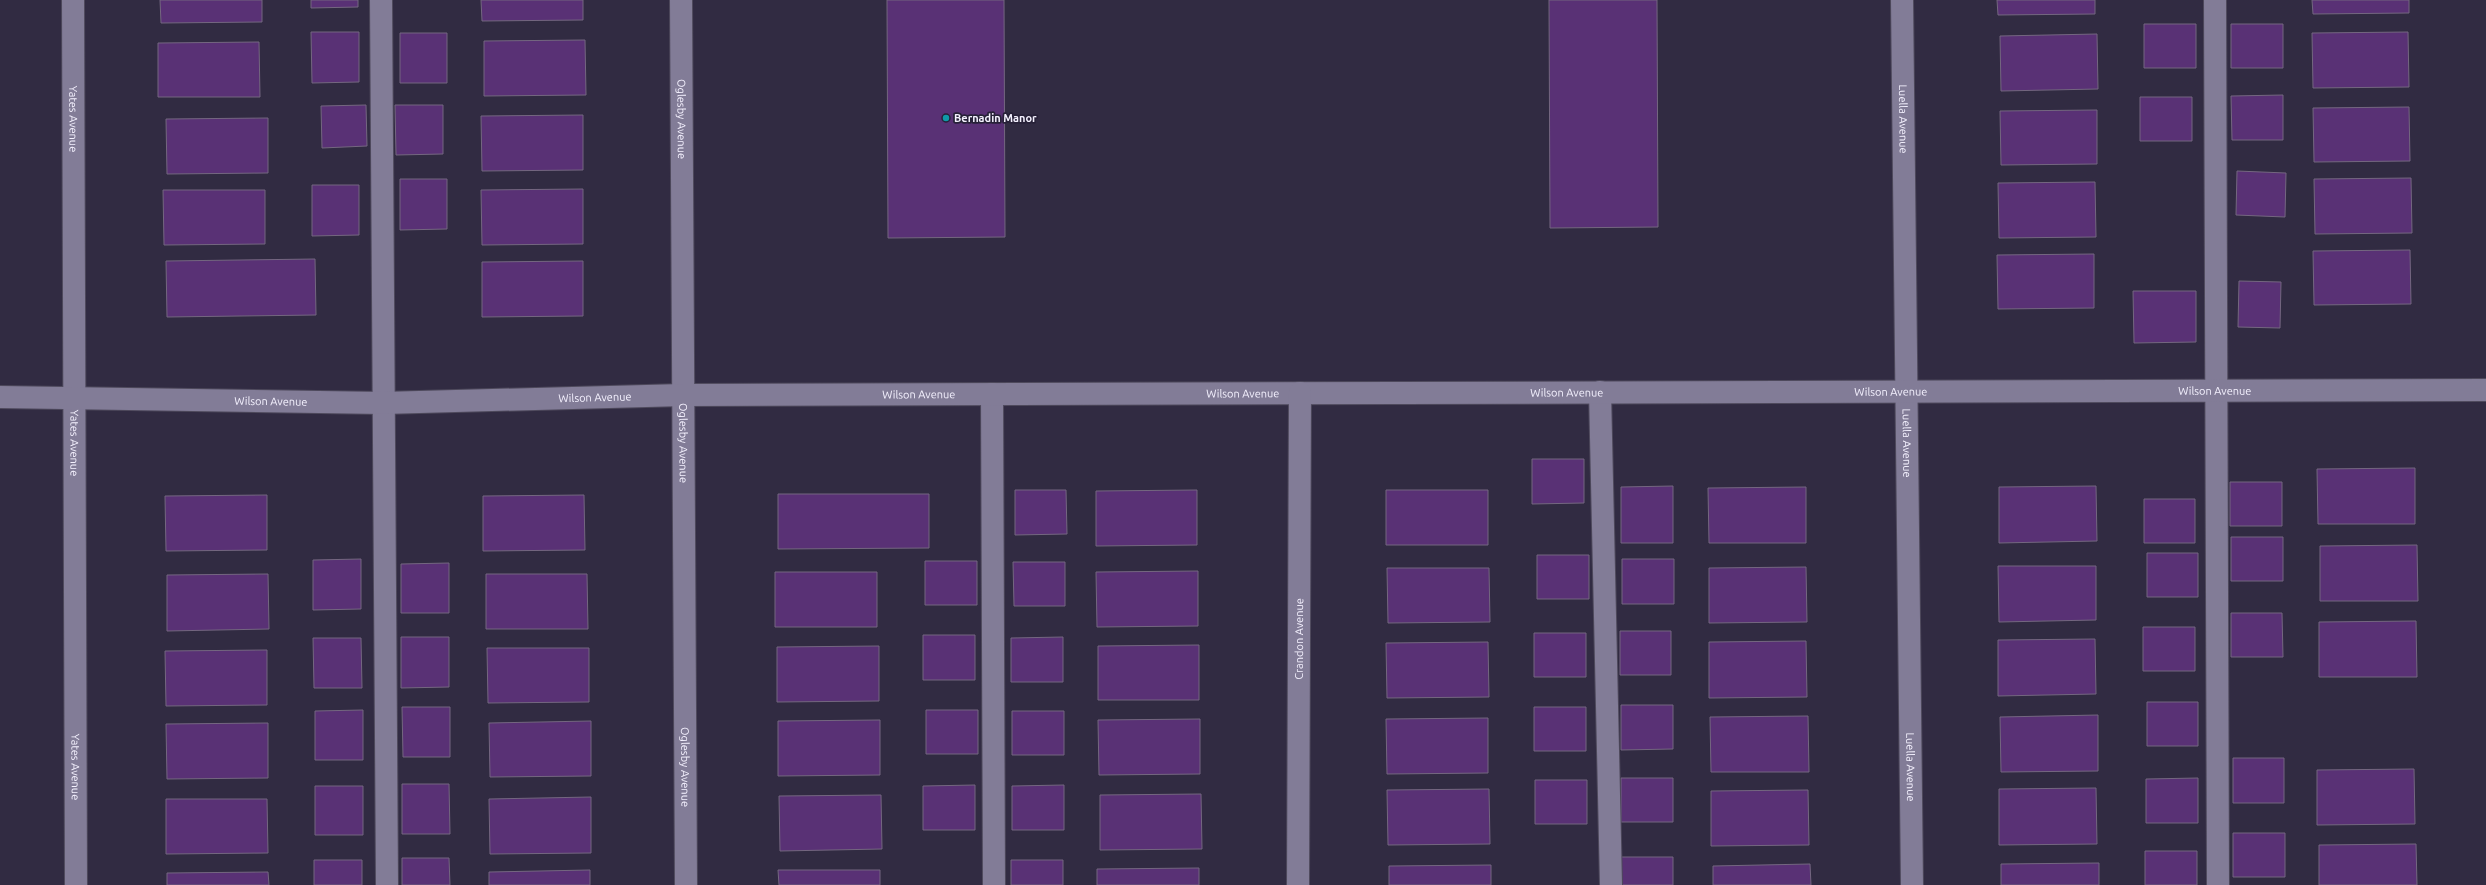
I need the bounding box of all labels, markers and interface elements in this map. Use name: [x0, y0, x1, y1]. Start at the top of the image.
street label: Oglesby Avenue: [675, 79, 688, 159]
street label: Luella Avenue: [1897, 84, 1910, 154]
street label: Yates Avenue: [67, 86, 80, 152]
place label: Bernadin Manor: [954, 112, 1037, 124]
marker: Bernadin Manor: [941, 113, 951, 123]
street label: Wilson Avenue: [2178, 385, 2251, 397]
street label: Wilson Avenue: [1530, 386, 1603, 399]
street label: Wilson Avenue: [1854, 386, 1927, 398]
street label: Wilson Avenue: [1206, 387, 1279, 400]
street label: Wilson Avenue: [882, 388, 955, 400]
street label: Wilson Avenue: [558, 390, 632, 404]
street label: Wilson Avenue: [234, 395, 308, 408]
street label: Oglesby Avenue: [677, 403, 690, 483]
street label: Luella Avenue: [1901, 408, 1913, 478]
street label: Yates Avenue: [68, 410, 81, 476]
street label: Crandon Avenue: [1293, 598, 1305, 680]
street label: Oglesby Avenue: [679, 727, 692, 807]
street label: Luella Avenue: [1904, 732, 1917, 802]
street label: Yates Avenue: [69, 734, 82, 800]

